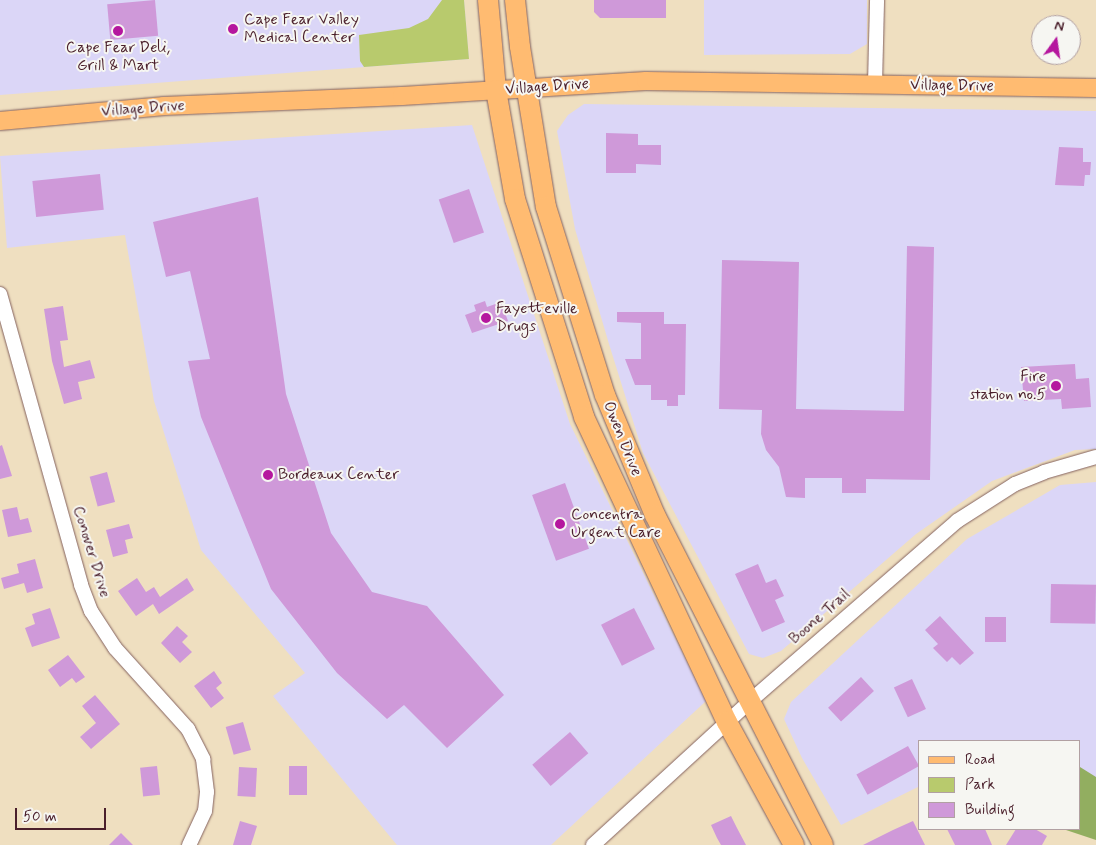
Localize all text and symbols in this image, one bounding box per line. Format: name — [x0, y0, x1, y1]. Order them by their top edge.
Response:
place label: Cape Fear Valley Medical Center — [244, 10, 357, 48]
north arrow — [1031, 15, 1081, 65]
text: N — [1053, 17, 1066, 36]
marker: Cape Fear Valley Medical Center — [226, 22, 240, 36]
marker: Cape Fear Deli, Grill & Mart — [112, 25, 124, 37]
place label: Cape Fear Deli, Grill & Mart — [66, 38, 170, 76]
street label: Village Drive — [505, 75, 589, 99]
street label: Village Drive — [910, 76, 994, 96]
street label: Village Drive — [101, 97, 185, 121]
place label: Fayetteville Drugs — [496, 299, 578, 337]
marker: Fayetteville Drugs — [480, 312, 492, 324]
place label: Fire station no.5 — [970, 367, 1046, 405]
marker: Fire station no.5 — [1050, 380, 1062, 392]
street label: Owen Drive — [599, 399, 645, 479]
place label: Bordeaux Center — [278, 465, 397, 485]
marker: Bordeaux Center — [262, 469, 274, 481]
street label: Conover Drive — [68, 504, 114, 600]
place label: Concentra Urgent Care — [571, 505, 662, 543]
marker: Concentra Urgent Care — [553, 517, 567, 531]
street label: Boone Trail — [786, 586, 854, 648]
legend — [918, 740, 1081, 830]
text: Road — [965, 750, 995, 770]
text: Park — [965, 775, 995, 795]
scale bar — [18, 798, 109, 830]
text: Building — [965, 800, 1015, 820]
text: 50 m — [23, 807, 57, 827]

